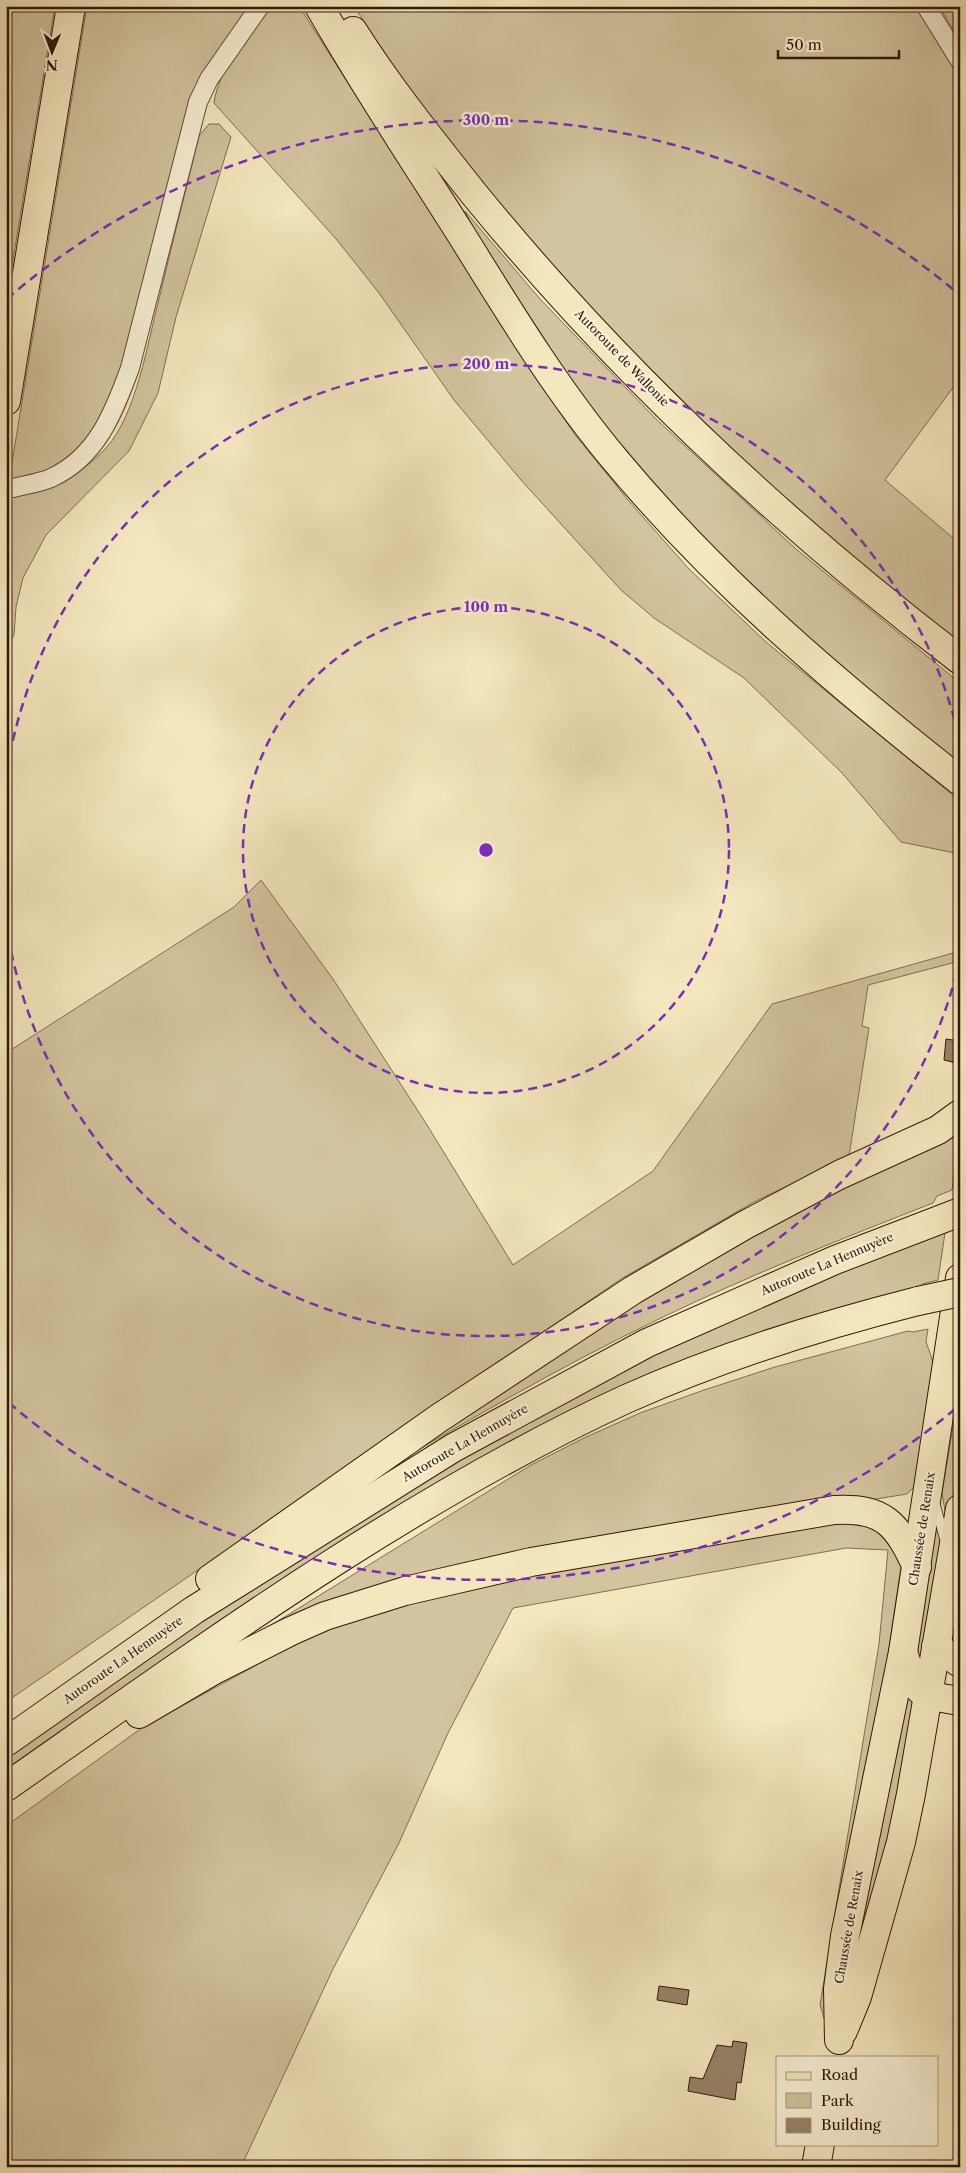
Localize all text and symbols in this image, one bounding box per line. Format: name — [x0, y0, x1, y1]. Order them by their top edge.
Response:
north arrow — [28, 28, 78, 78]
scale bar — [778, 28, 900, 60]
text: 50 m — [786, 35, 822, 54]
text: N — [46, 56, 58, 74]
text: 300 m — [463, 110, 509, 129]
street label: Autoroute de Wallonie — [571, 305, 673, 409]
text: 200 m — [463, 354, 509, 373]
text: 100 m — [464, 597, 508, 616]
centre of rings — [477, 841, 495, 859]
street label: Autoroute La Hennuyère — [757, 1229, 896, 1299]
street label: Autoroute La Hennuyère — [398, 1400, 530, 1485]
street label: Chaussée de Renaix — [905, 1471, 938, 1587]
street label: Autoroute La Hennuyère — [59, 1612, 186, 1707]
street label: Chaussée de Renaix — [831, 1869, 866, 1985]
legend — [776, 2056, 938, 2146]
text: Road — [821, 2065, 858, 2084]
text: Park — [821, 2091, 855, 2110]
text: Building — [821, 2115, 881, 2134]

